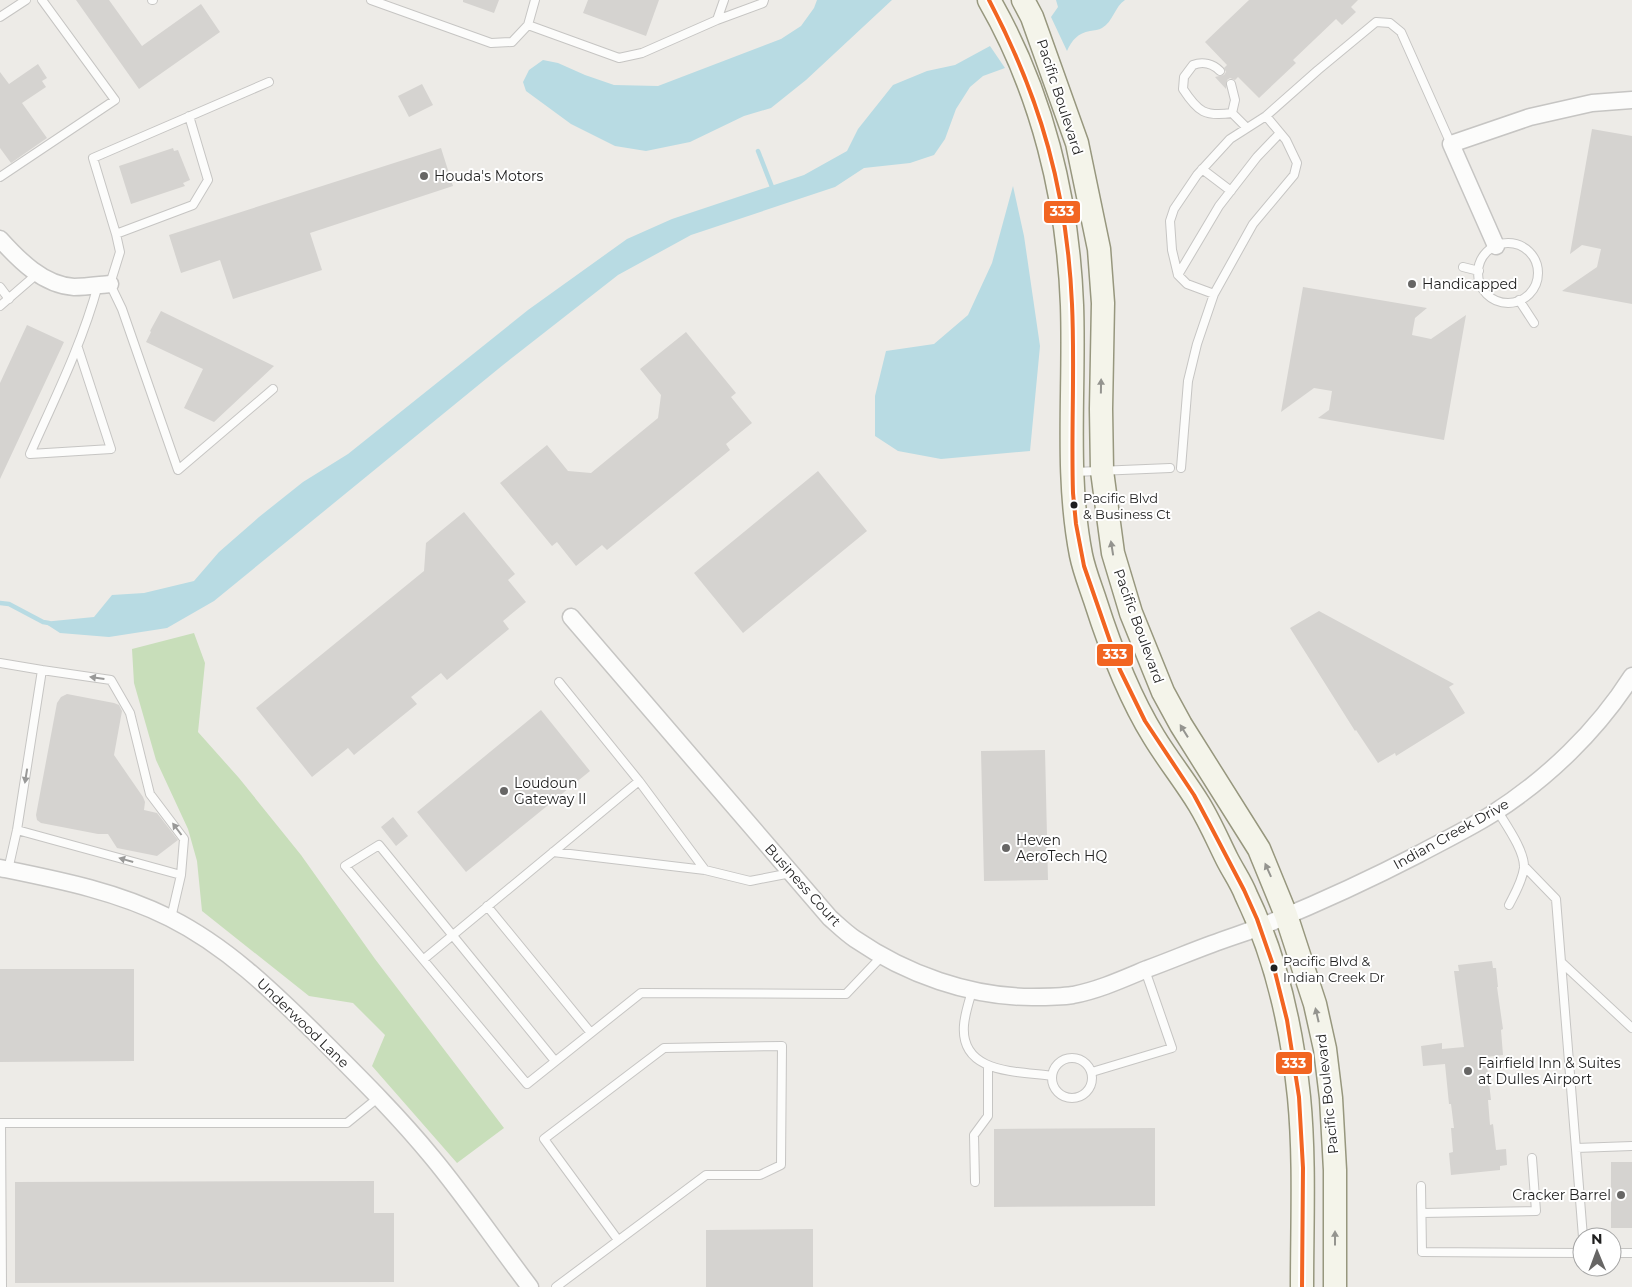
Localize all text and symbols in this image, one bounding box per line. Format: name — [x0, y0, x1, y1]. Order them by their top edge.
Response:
street label: Pacific Boulevard — [1033, 37, 1087, 157]
place label: Houda's Motors — [434, 167, 544, 185]
marker: Houda's Motors — [418, 170, 430, 182]
line badge: 333 — [1043, 200, 1081, 224]
text: 333 — [1049, 202, 1074, 220]
place label: Handicapped — [1422, 275, 1517, 293]
marker: Handicapped — [1406, 278, 1418, 290]
one-way arrow — [1098, 378, 1106, 394]
place label: Pacific Blvd & Business Ct — [1083, 490, 1171, 522]
marker: Pacific Blvd & Business Ct — [1069, 500, 1079, 510]
one-way arrow — [1108, 540, 1116, 556]
street label: Pacific Boulevard — [1110, 566, 1168, 686]
line badge: 333 — [1096, 643, 1134, 667]
text: 333 — [1102, 645, 1127, 663]
one-way arrow — [88, 674, 104, 682]
one-way arrow — [1180, 725, 1189, 738]
one-way arrow — [21, 768, 29, 784]
place label: Loudoun Gateway II — [514, 774, 587, 808]
marker: Loudoun Gateway II — [498, 785, 510, 797]
street label: Indian Creek Drive — [1390, 795, 1512, 873]
one-way arrow — [171, 823, 182, 836]
place label: Heven AeroTech HQ — [1016, 831, 1107, 865]
street label: Business Court — [761, 840, 845, 930]
marker: Heven AeroTech HQ — [1000, 842, 1012, 854]
one-way arrow — [118, 856, 133, 864]
one-way arrow — [1264, 863, 1272, 877]
place label: Pacific Blvd & Indian Creek Dr — [1283, 953, 1385, 985]
marker: Pacific Blvd & Indian Creek Dr — [1269, 963, 1279, 973]
street label: Underwood Lane — [253, 974, 353, 1072]
one-way arrow — [1313, 1007, 1321, 1023]
street label: Pacific Boulevard — [1312, 1033, 1342, 1155]
line badge: 333 — [1275, 1051, 1313, 1075]
text: 333 — [1281, 1054, 1306, 1072]
place label: Fairfield Inn & Suites at Dulles Airport — [1478, 1054, 1621, 1088]
marker: Fairfield Inn & Suites at Dulles Airport — [1462, 1065, 1474, 1077]
place label: Cracker Barrel — [1512, 1186, 1611, 1204]
marker: Cracker Barrel — [1615, 1189, 1627, 1201]
north arrow — [1572, 1227, 1622, 1277]
one-way arrow — [1331, 1230, 1339, 1246]
text: N — [1591, 1230, 1603, 1248]

